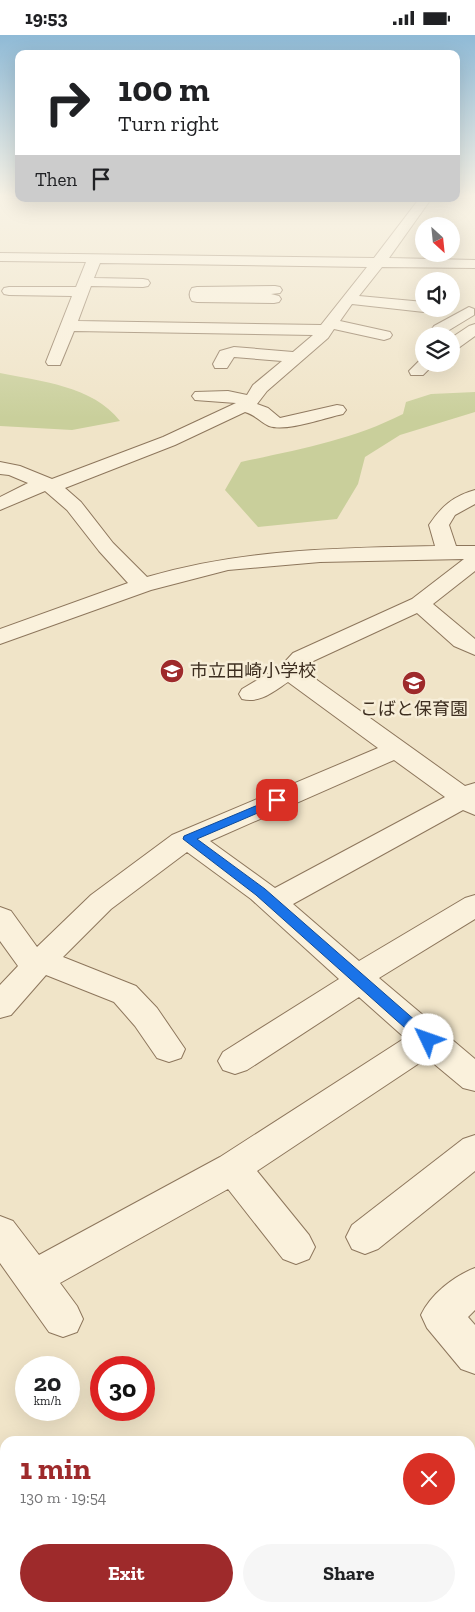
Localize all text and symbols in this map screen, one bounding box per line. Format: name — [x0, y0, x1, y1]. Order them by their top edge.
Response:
text: 19:53 — [25, 6, 68, 29]
text: 100 m — [118, 68, 210, 110]
icon: right — [35, 70, 100, 135]
text: Turn right — [118, 110, 219, 137]
icon: arrive — [87, 165, 115, 193]
text: Then — [35, 168, 77, 191]
north arrow — [415, 217, 460, 263]
map controls — [415, 217, 460, 372]
button: sound — [415, 272, 460, 317]
button: layers — [415, 327, 460, 372]
school or university icon: 市立田崎小学校 — [159, 658, 185, 684]
place label: 市立田崎小学校 — [190, 660, 316, 682]
school or university icon: こばと保育園 — [401, 670, 427, 696]
place label: こばと保育園 — [360, 698, 468, 720]
pin — [256, 779, 298, 821]
icon: arrive — [263, 786, 291, 814]
position arrow — [401, 1013, 453, 1065]
speed limit sign: 30 — [90, 1356, 155, 1421]
text: 20 — [34, 1367, 61, 1397]
text: km/h — [34, 1394, 61, 1408]
text: 1 min — [20, 1451, 91, 1487]
button: close — [403, 1453, 455, 1505]
text: 130 m · 19:54 — [20, 1488, 106, 1507]
button: Exit — [20, 1544, 233, 1602]
button: Share — [243, 1544, 455, 1602]

